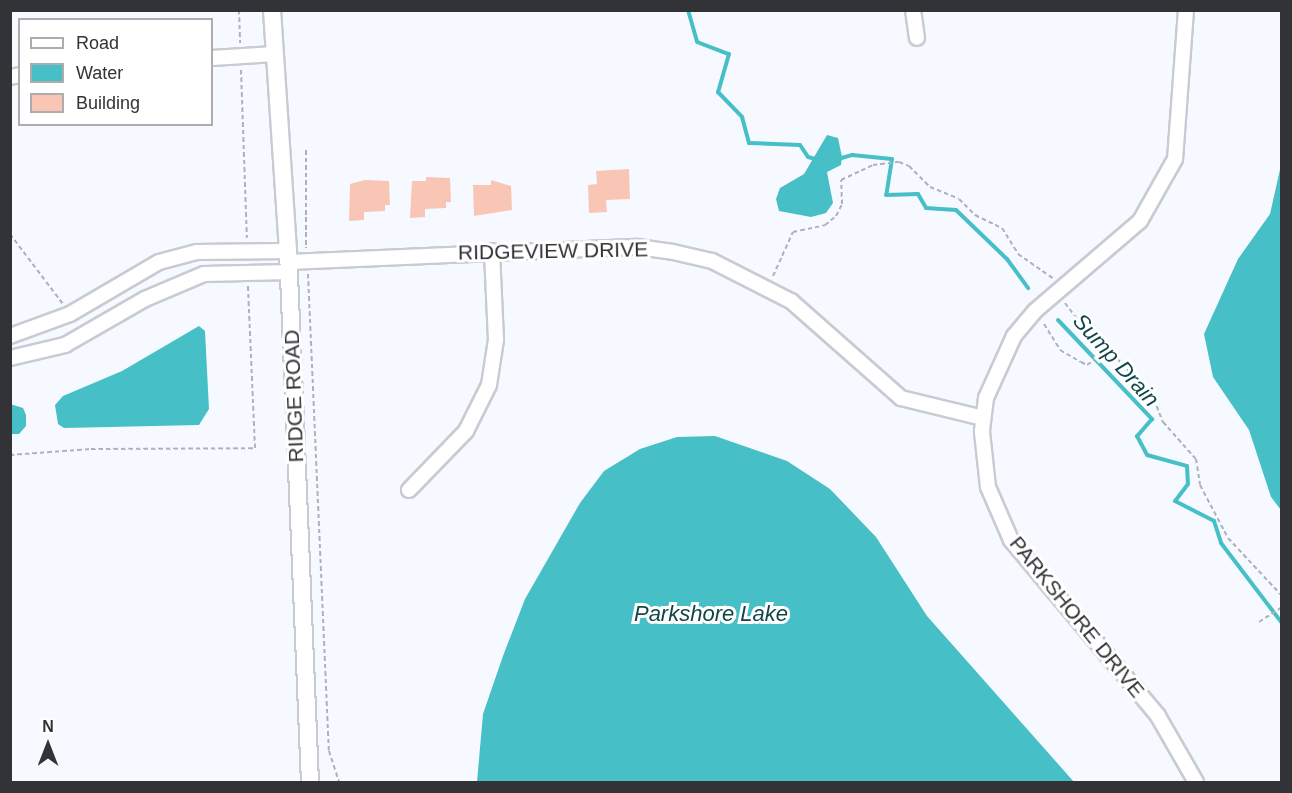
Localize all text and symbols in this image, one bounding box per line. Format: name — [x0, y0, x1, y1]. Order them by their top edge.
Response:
legend — [18, 18, 213, 126]
text: Road — [76, 33, 119, 53]
text: Water — [76, 63, 123, 83]
text: Building — [76, 93, 140, 113]
street label: RIDGEVIEW DRIVE — [458, 237, 648, 265]
water label: Sump Drain — [1067, 308, 1165, 412]
street label: RIDGE ROAD — [279, 329, 309, 463]
street label: PARKSHORE DRIVE — [1004, 531, 1150, 703]
water label: Parkshore Lake — [634, 601, 788, 627]
north arrow — [18, 715, 78, 775]
text: N — [42, 718, 54, 735]

